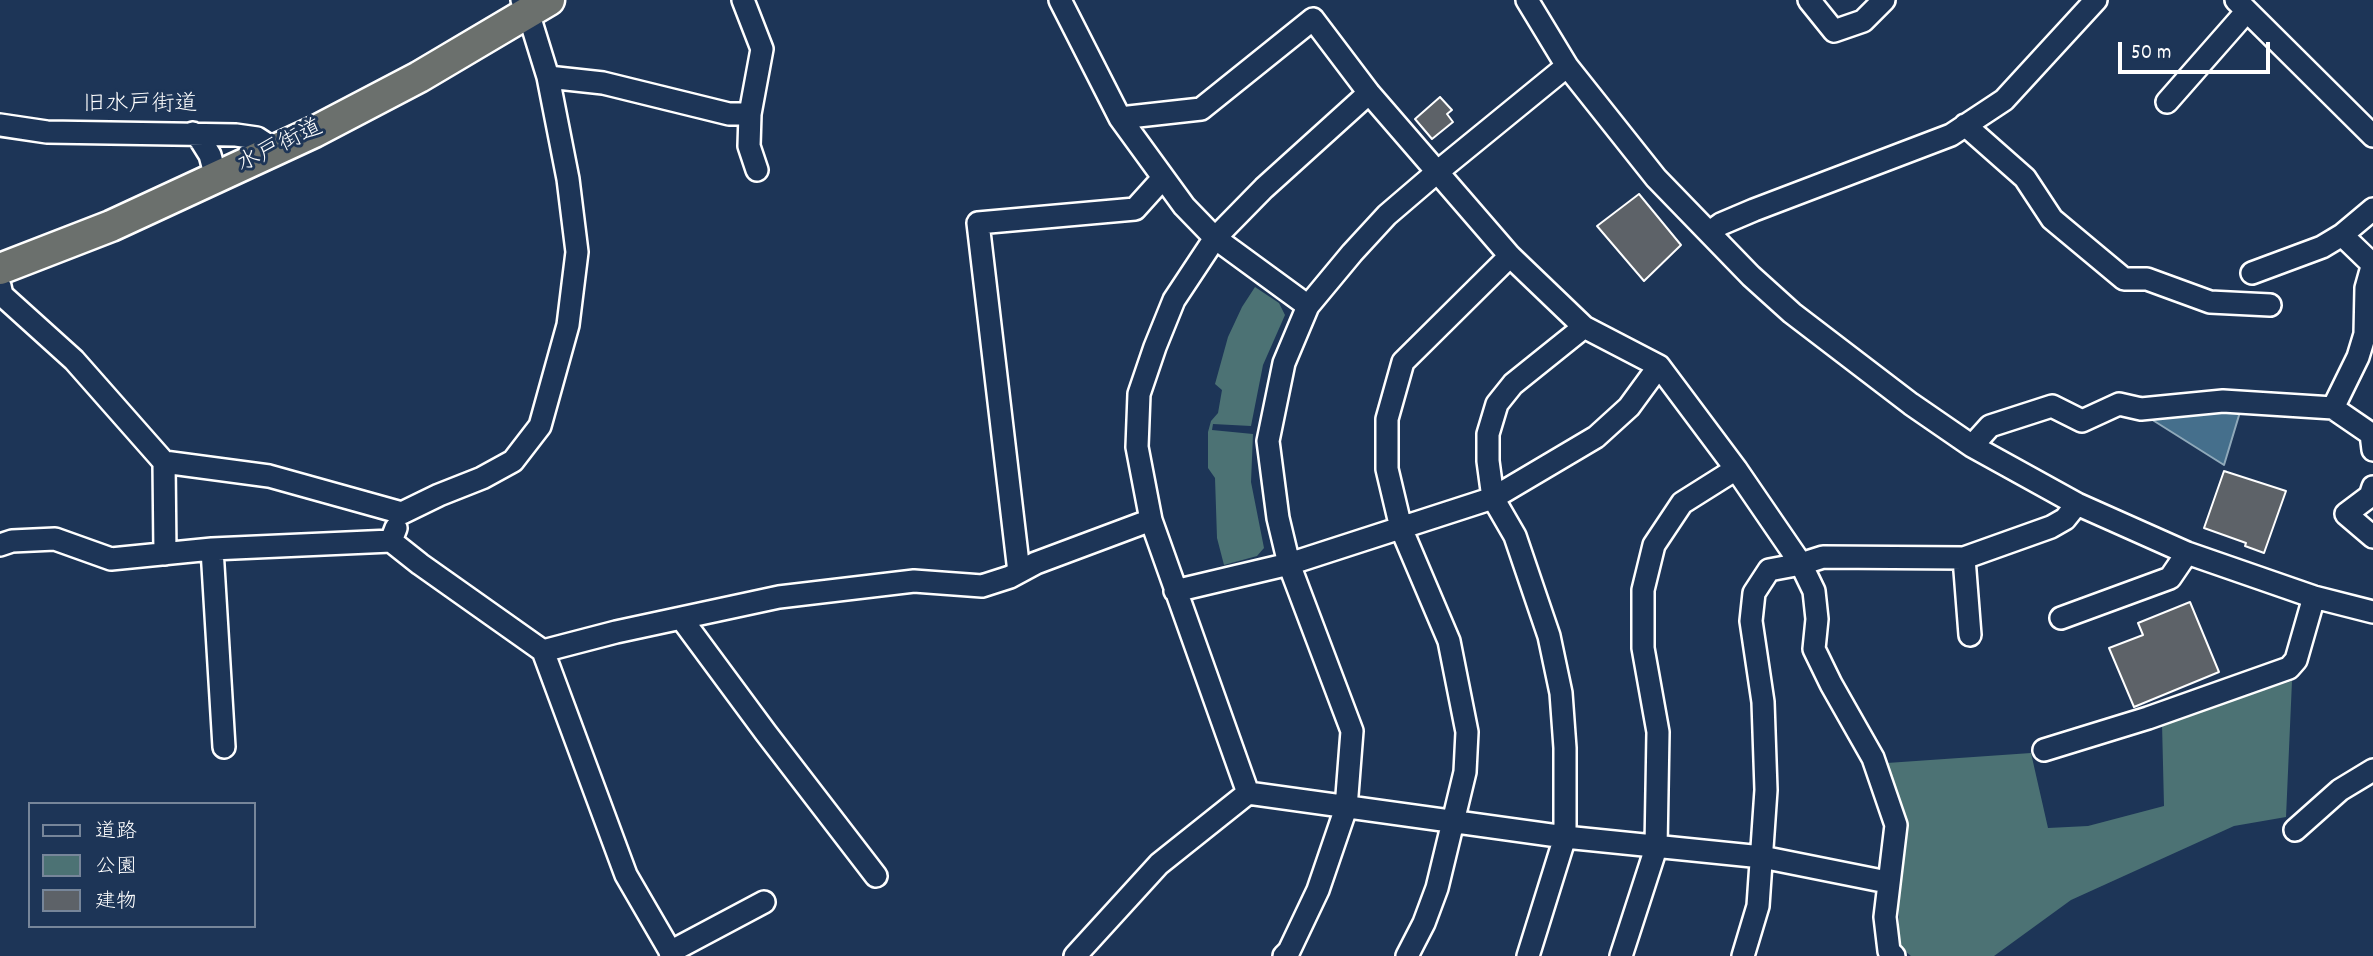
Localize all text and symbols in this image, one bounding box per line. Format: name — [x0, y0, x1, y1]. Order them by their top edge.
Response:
scale bar — [2121, 28, 2273, 72]
text: 50 m — [2131, 39, 2171, 69]
street label: 旧水戸街道 — [83, 93, 197, 121]
street label: 水戸街道 — [234, 115, 328, 181]
legend — [28, 802, 256, 928]
text: 道路 — [95, 818, 137, 848]
text: 公園 — [95, 853, 137, 883]
text: 建物 — [95, 888, 137, 918]

